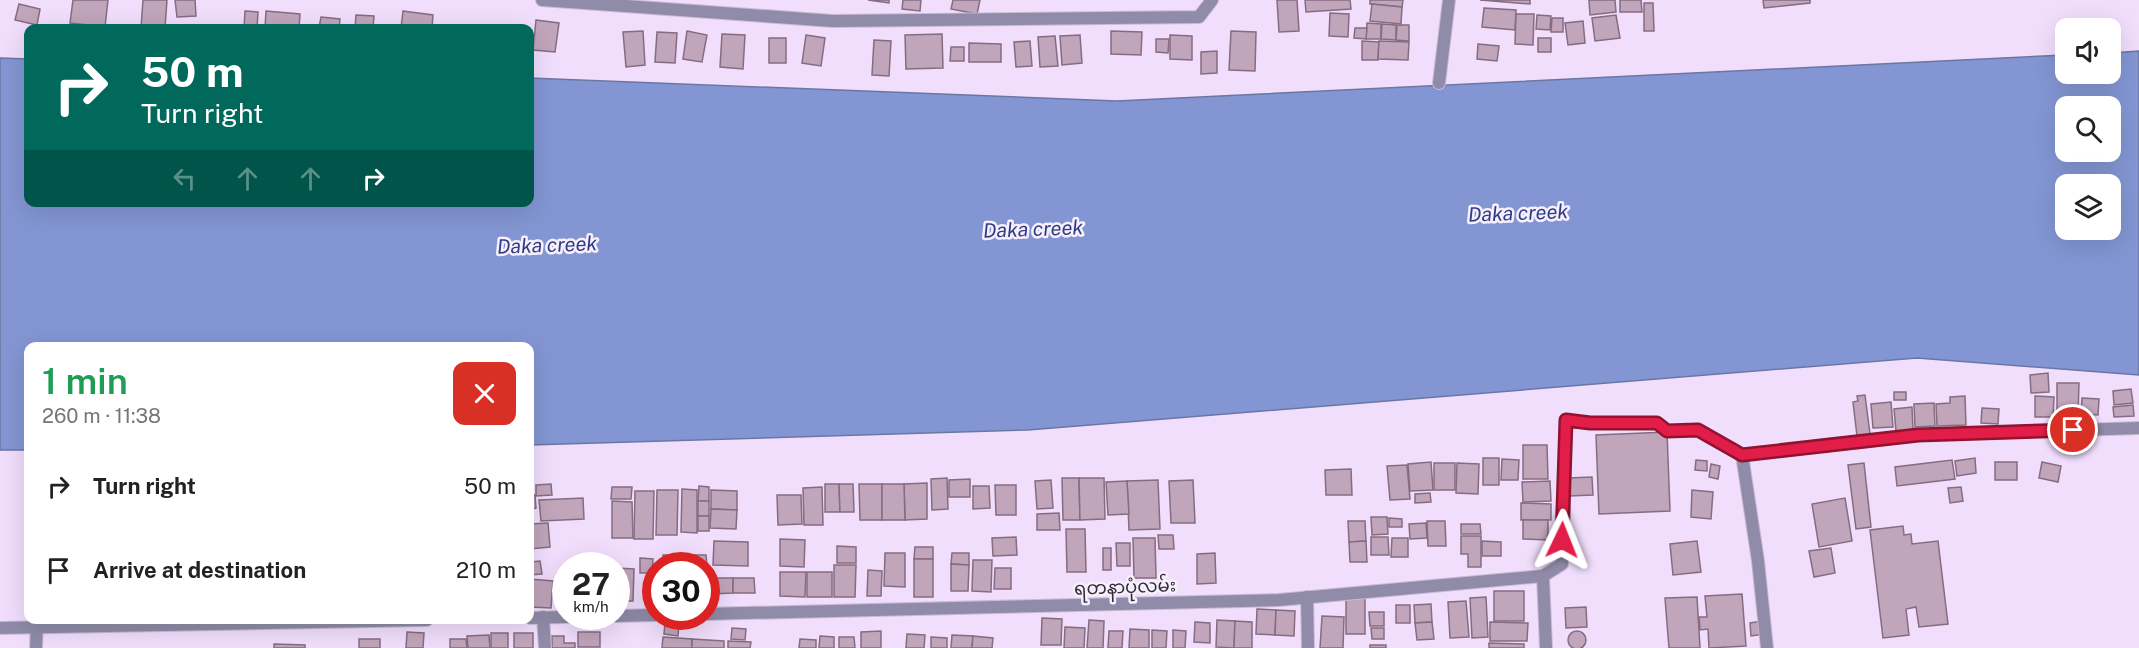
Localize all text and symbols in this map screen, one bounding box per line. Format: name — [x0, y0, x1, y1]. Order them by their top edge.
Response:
map controls — [2055, 18, 2121, 240]
button: sound — [2055, 18, 2121, 84]
text: 50 m — [141, 47, 244, 96]
icon: right — [42, 48, 120, 126]
button: search — [2055, 96, 2121, 162]
text: Turn right — [141, 97, 264, 129]
icon: left — [168, 162, 201, 195]
icon: ahead — [231, 162, 264, 195]
icon: ahead — [294, 162, 327, 195]
icon: right — [357, 162, 390, 195]
button: layers — [2055, 174, 2121, 240]
water label: Daka creek — [1468, 199, 1569, 227]
water label: Daka creek — [983, 215, 1084, 243]
water label: Daka creek — [497, 231, 598, 259]
text: 1 min — [42, 360, 128, 402]
button: close — [453, 362, 516, 425]
text: 260 m · 11:38 — [42, 404, 161, 428]
pin — [2047, 404, 2098, 455]
icon: arrive — [2056, 413, 2089, 446]
icon: right — [42, 470, 75, 503]
text: Turn right — [93, 473, 196, 499]
text: 50 m — [464, 473, 516, 499]
position arrow — [1530, 508, 1594, 572]
speed limit sign: 30 — [642, 552, 720, 630]
icon: arrive — [42, 554, 75, 587]
text: Arrive at destination — [93, 557, 306, 583]
text: 210 m — [456, 557, 516, 583]
text: 27 — [572, 566, 610, 602]
street label: ရတနာပုံလမ်း — [1074, 572, 1176, 604]
text: km/h — [573, 598, 609, 615]

